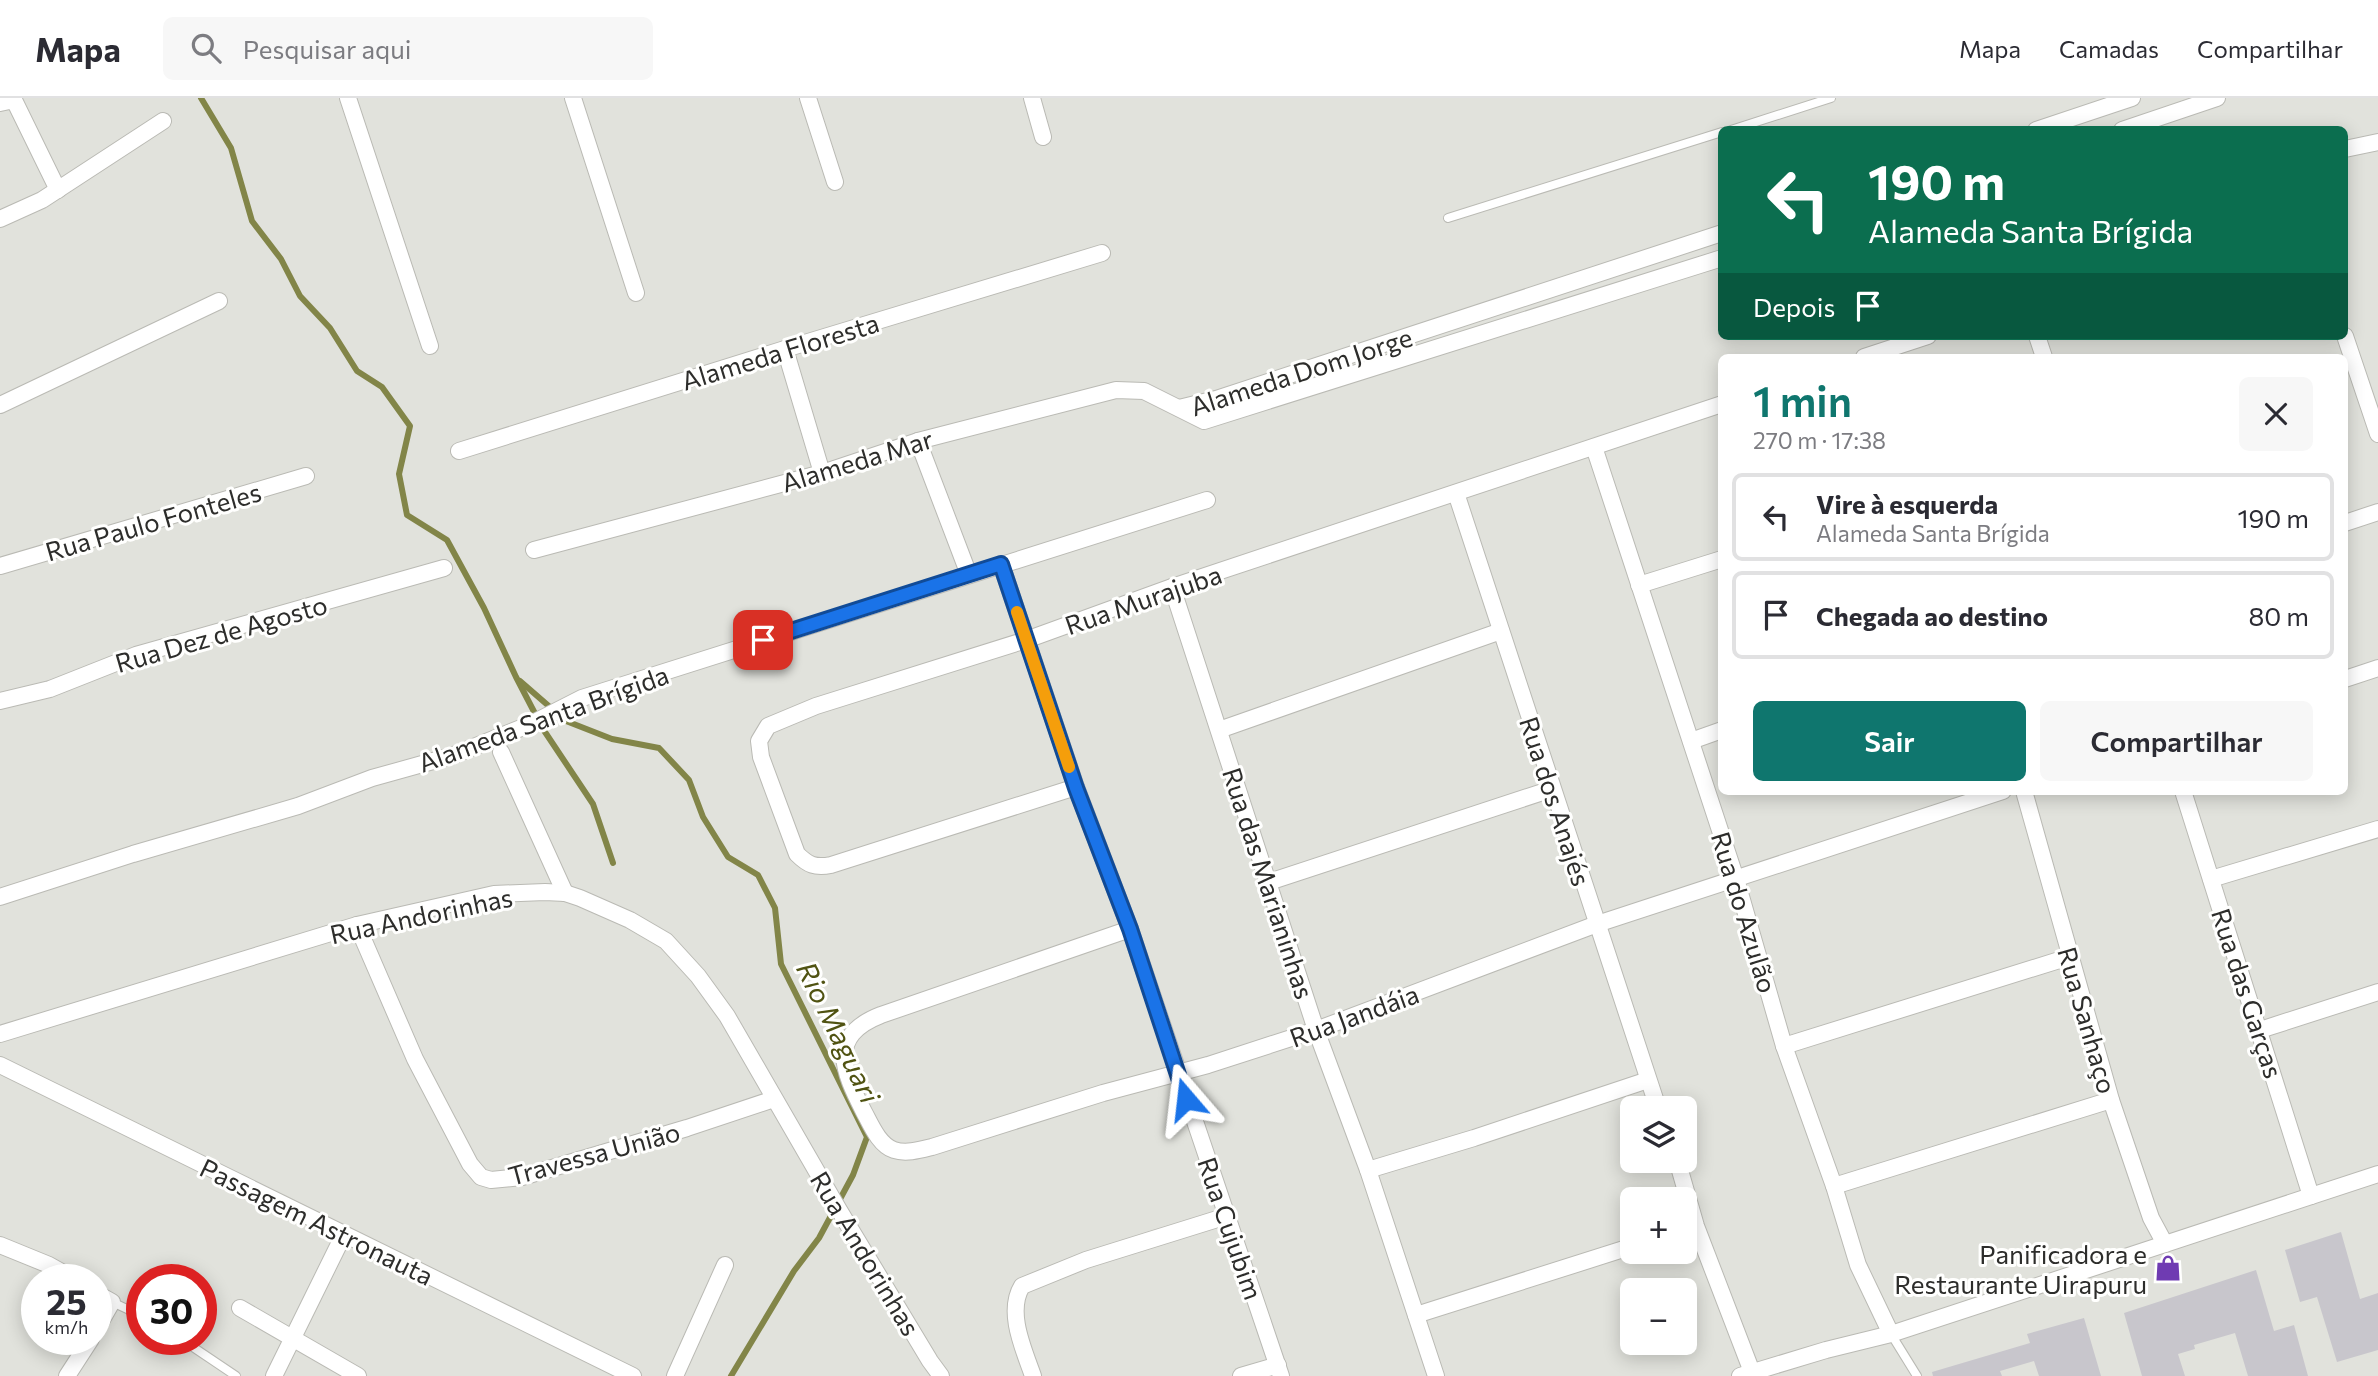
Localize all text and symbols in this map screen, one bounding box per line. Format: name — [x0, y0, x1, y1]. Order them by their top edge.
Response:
search box — [163, 17, 653, 80]
text: Mapa — [35, 28, 121, 69]
icon: search — [187, 29, 225, 67]
text: Pesquisar aqui — [243, 33, 411, 64]
text: Mapa — [1959, 34, 2021, 63]
text: Camadas — [2059, 34, 2159, 63]
text: Compartilhar — [2197, 34, 2343, 63]
text: 190 m — [1868, 150, 2005, 210]
icon: left — [1753, 154, 1844, 245]
text: Alameda Santa Brígida — [1868, 210, 2193, 250]
icon: arrive — [1849, 287, 1887, 325]
text: Depois — [1753, 291, 1835, 322]
street label: Alameda Floresta — [678, 306, 882, 396]
street label: Alameda Dom Jorge — [1186, 320, 1416, 422]
text: 1 min — [1753, 374, 1852, 426]
button: close — [2239, 377, 2313, 451]
street label: Alameda Mar — [778, 422, 936, 498]
text: 270 m · 17:38 — [1753, 426, 1886, 454]
street label: Rua Paulo Fonteles — [42, 475, 264, 567]
text: Vire à esquerda — [1816, 488, 1998, 519]
icon: left — [1757, 498, 1795, 536]
text: 190 m — [2237, 502, 2309, 533]
text: Alameda Santa Brígida — [1816, 519, 2050, 547]
street label: Rua Murajuba — [1061, 558, 1225, 640]
street label: Rua Dez de Agosto — [111, 588, 331, 678]
icon: arrive — [1757, 596, 1795, 634]
text: Chegada ao destino — [1816, 600, 2048, 631]
text: 80 m — [2249, 600, 2309, 631]
pin — [733, 610, 793, 670]
icon: arrive — [744, 621, 782, 659]
street label: Alameda Santa Brígida — [413, 658, 673, 778]
button: Sair — [1753, 701, 2026, 781]
button: Compartilhar — [2040, 701, 2313, 781]
street label: Rua dos Anajés — [1514, 712, 1598, 890]
street label: Rua das Marianinhas — [1217, 763, 1321, 1003]
street label: Rua do Azulão — [1706, 828, 1784, 996]
street label: Rua Andorinhas — [327, 880, 515, 950]
street label: Rua das Garças — [2206, 904, 2290, 1082]
street label: Rua Sanhaço — [2052, 943, 2124, 1097]
water label: Rio Maguari — [790, 956, 888, 1109]
street label: Rua Jandáia — [1285, 977, 1423, 1053]
position arrow — [1149, 1062, 1223, 1136]
map controls — [1620, 1096, 1697, 1355]
button: layers — [1620, 1096, 1697, 1173]
street label: Travessa União — [505, 1115, 683, 1191]
street label: Passagem Astronauta — [195, 1151, 439, 1291]
street label: Rua Cujubim — [1192, 1153, 1270, 1303]
street label: Rua Andorinhas — [805, 1165, 927, 1341]
button: + — [1620, 1187, 1697, 1264]
place label: Panificadora e Restaurante Uirapuru — [1894, 1238, 2147, 1299]
shop icon: Panificadora e Restaurante Uirapuru — [2153, 1253, 2183, 1283]
speed limit sign: 30 — [126, 1264, 217, 1355]
button: − — [1620, 1278, 1697, 1355]
text: 25 — [46, 1279, 87, 1322]
text: km/h — [45, 1316, 88, 1338]

